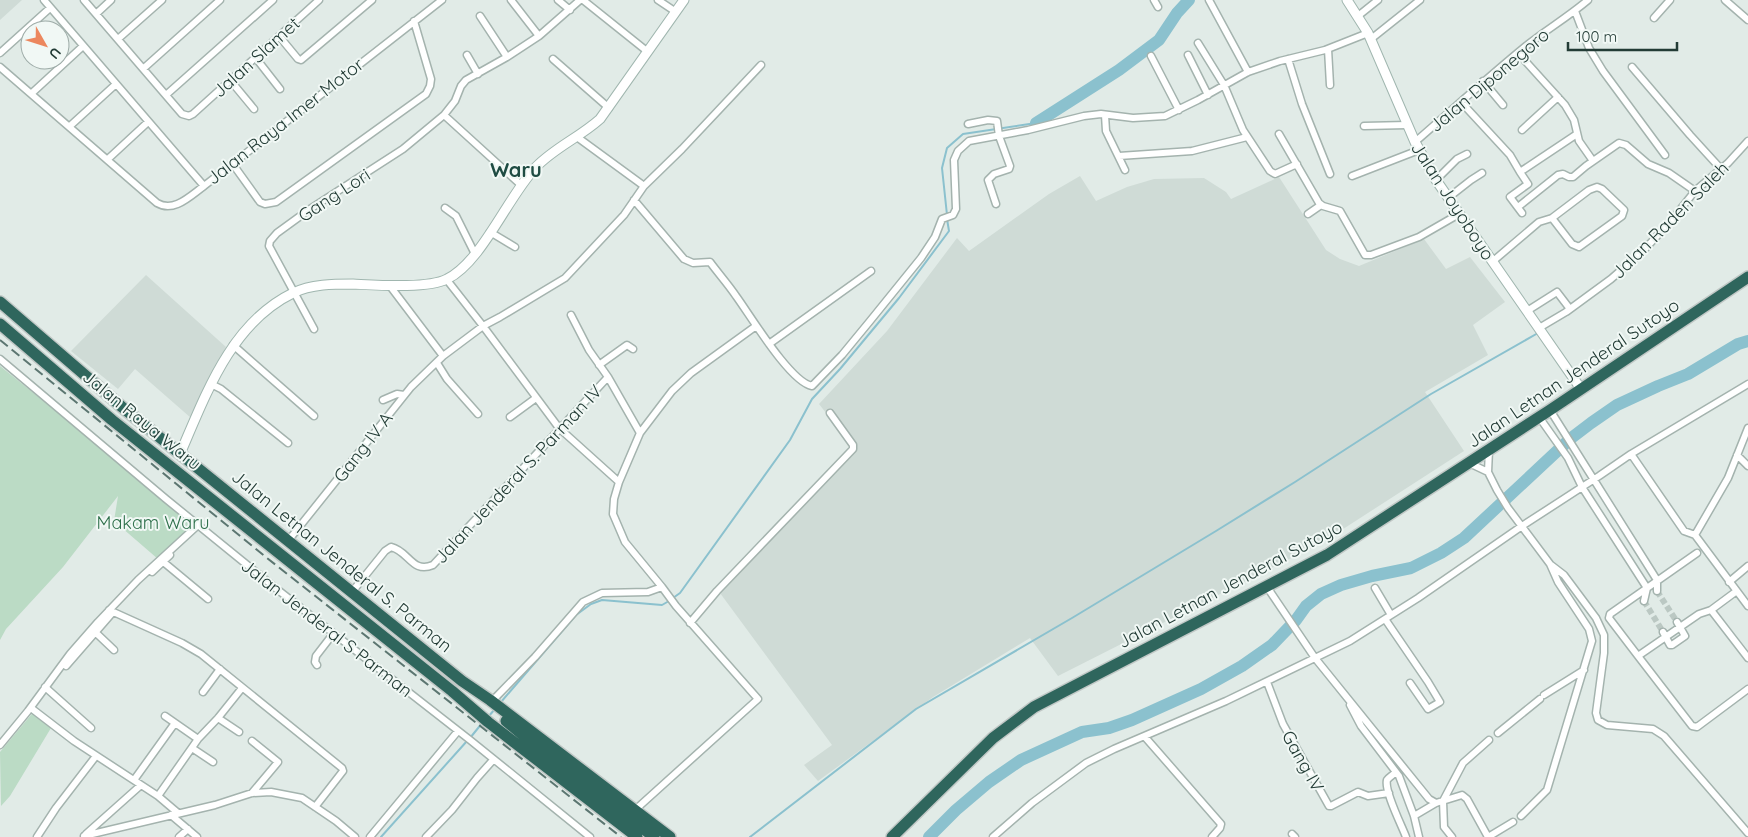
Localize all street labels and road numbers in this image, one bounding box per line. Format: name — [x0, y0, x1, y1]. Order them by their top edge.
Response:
street label: Jalan Slamet — [208, 12, 304, 102]
street label: Jalan Diponegoro — [1424, 23, 1554, 137]
street label: Jalan Raya Imer Motor — [202, 52, 368, 190]
street label: Jalan Joyoboyo — [1406, 137, 1500, 265]
street label: Jalan Raden Saleh — [1607, 157, 1733, 283]
street label: Gang Lori — [294, 163, 374, 227]
street label: Jalan Letnan Jenderal Sutoyo — [1463, 293, 1683, 453]
street label: Jalan Raya Waru — [78, 365, 206, 475]
street label: Jalan Jenderal S. Parman IV — [429, 380, 607, 568]
street label: Gang IV A — [328, 407, 398, 487]
street label: Jalan Letnan Jenderal S. Parman — [227, 465, 457, 657]
street label: Jalan Letnan Jenderal Sutoyo — [1114, 515, 1346, 653]
street label: Jalan Jenderal S Parman — [237, 554, 417, 702]
street label: Gang IV — [1277, 726, 1329, 796]

